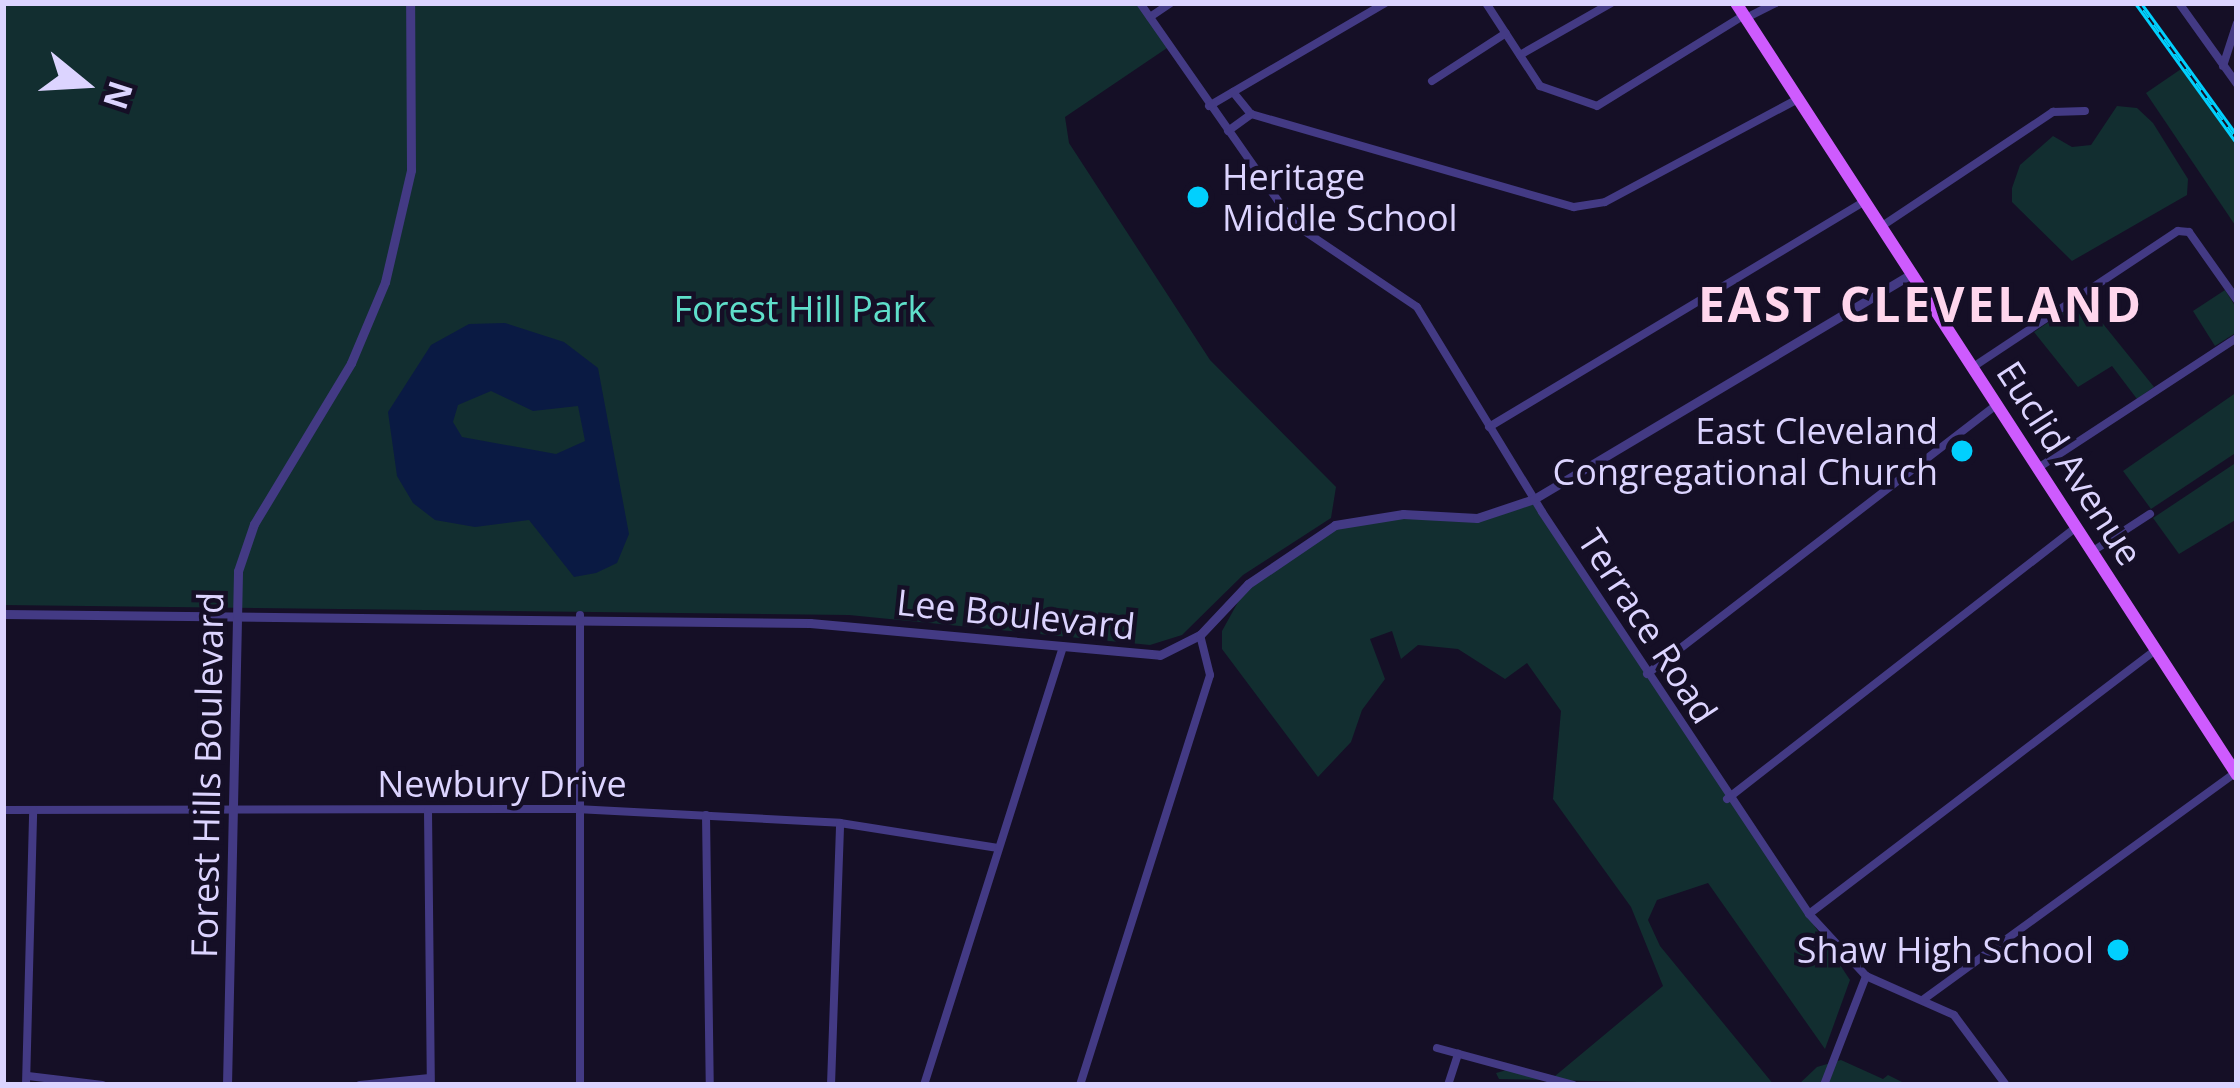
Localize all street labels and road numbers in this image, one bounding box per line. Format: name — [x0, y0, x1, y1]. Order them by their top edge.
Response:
street label: Euclid Avenue — [1988, 353, 2152, 573]
street label: Terrace Road — [1569, 521, 1727, 731]
street label: Lee Boulevard — [895, 580, 1137, 648]
street label: Forest Hills Boulevard — [182, 592, 232, 958]
street label: Newbury Drive — [377, 762, 627, 806]

